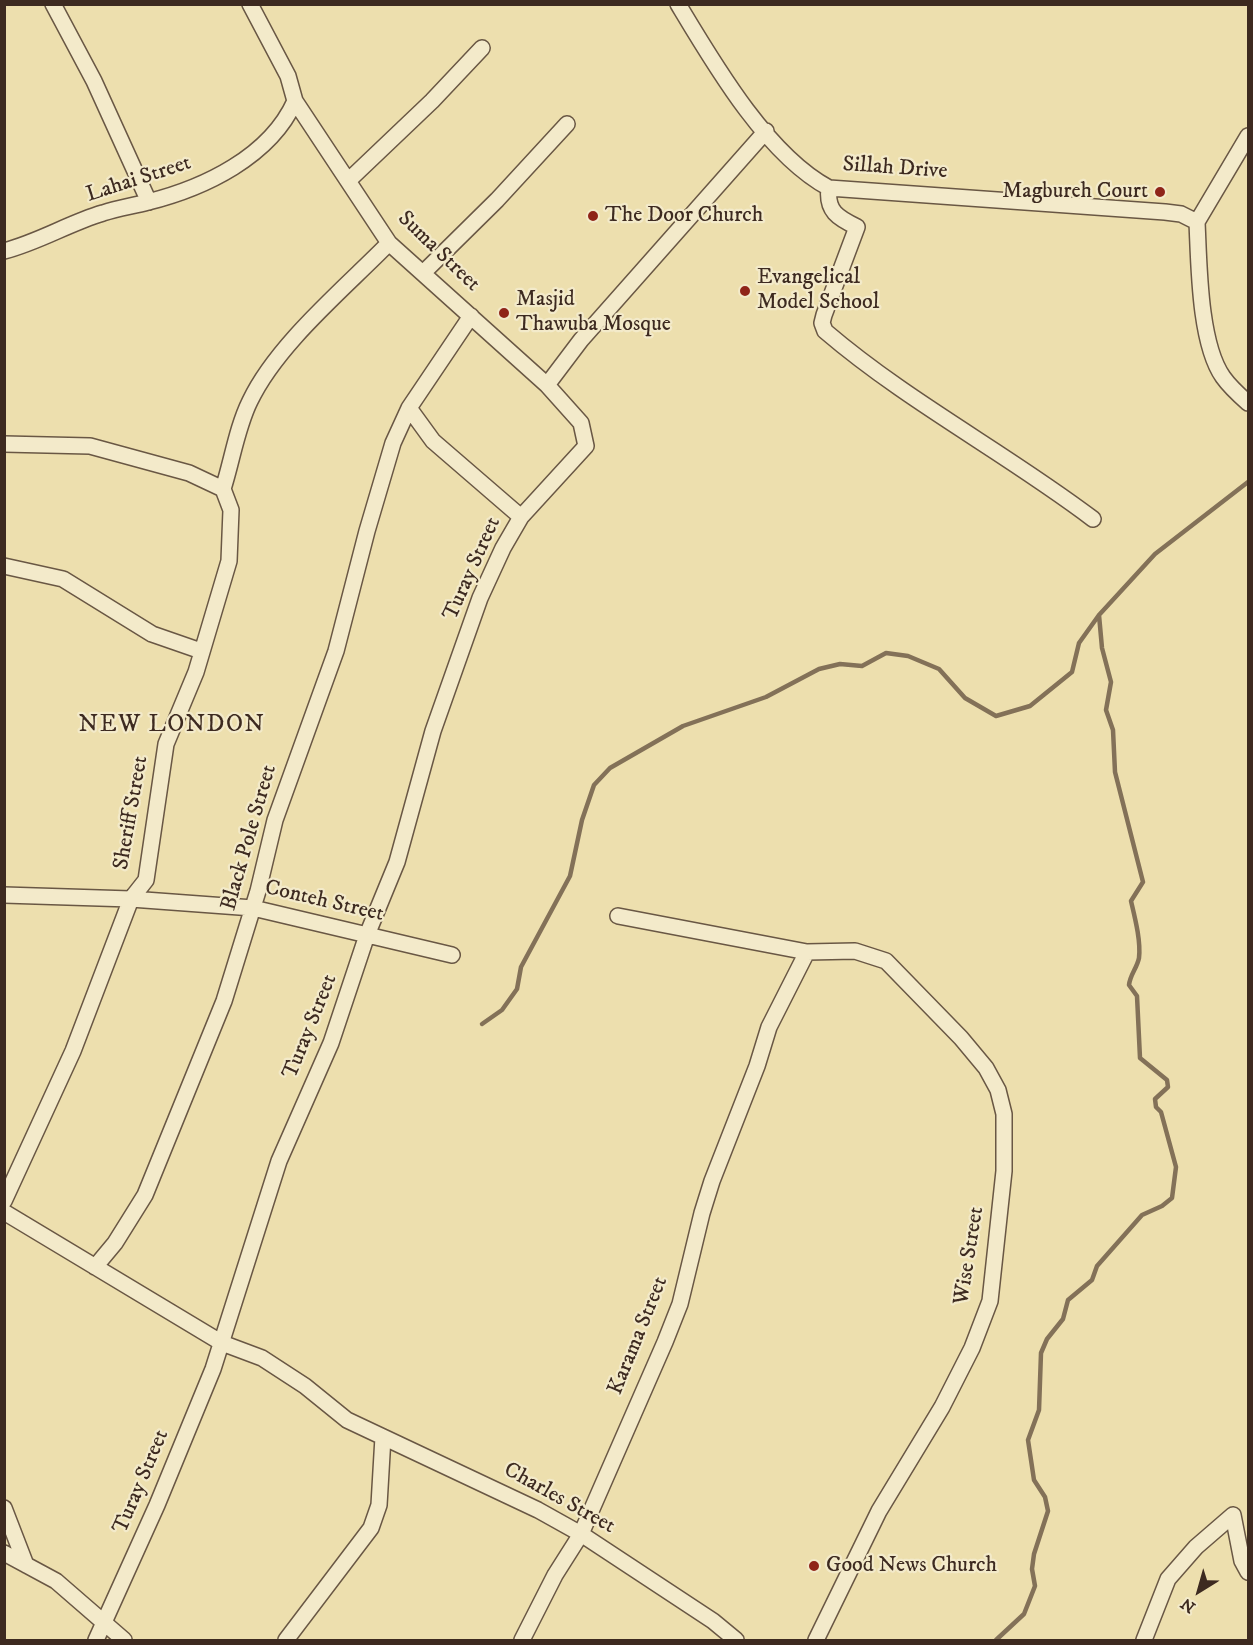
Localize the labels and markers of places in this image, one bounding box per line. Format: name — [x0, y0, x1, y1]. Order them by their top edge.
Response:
place label: Magbureh Court — [1002, 179, 1148, 205]
marker: Magbureh Court — [1153, 185, 1167, 199]
place label: The Door Church — [605, 203, 763, 229]
marker: The Door Church — [586, 209, 600, 223]
place label: Evangelical Model School — [757, 265, 879, 316]
marker: Evangelical Model School — [738, 284, 752, 298]
place label: Masjid Thawuba Mosque — [516, 287, 671, 338]
marker: Masjid Thawuba Mosque — [497, 306, 511, 320]
place label: Good News Church — [826, 1553, 997, 1579]
marker: Good News Church — [807, 1559, 821, 1573]

